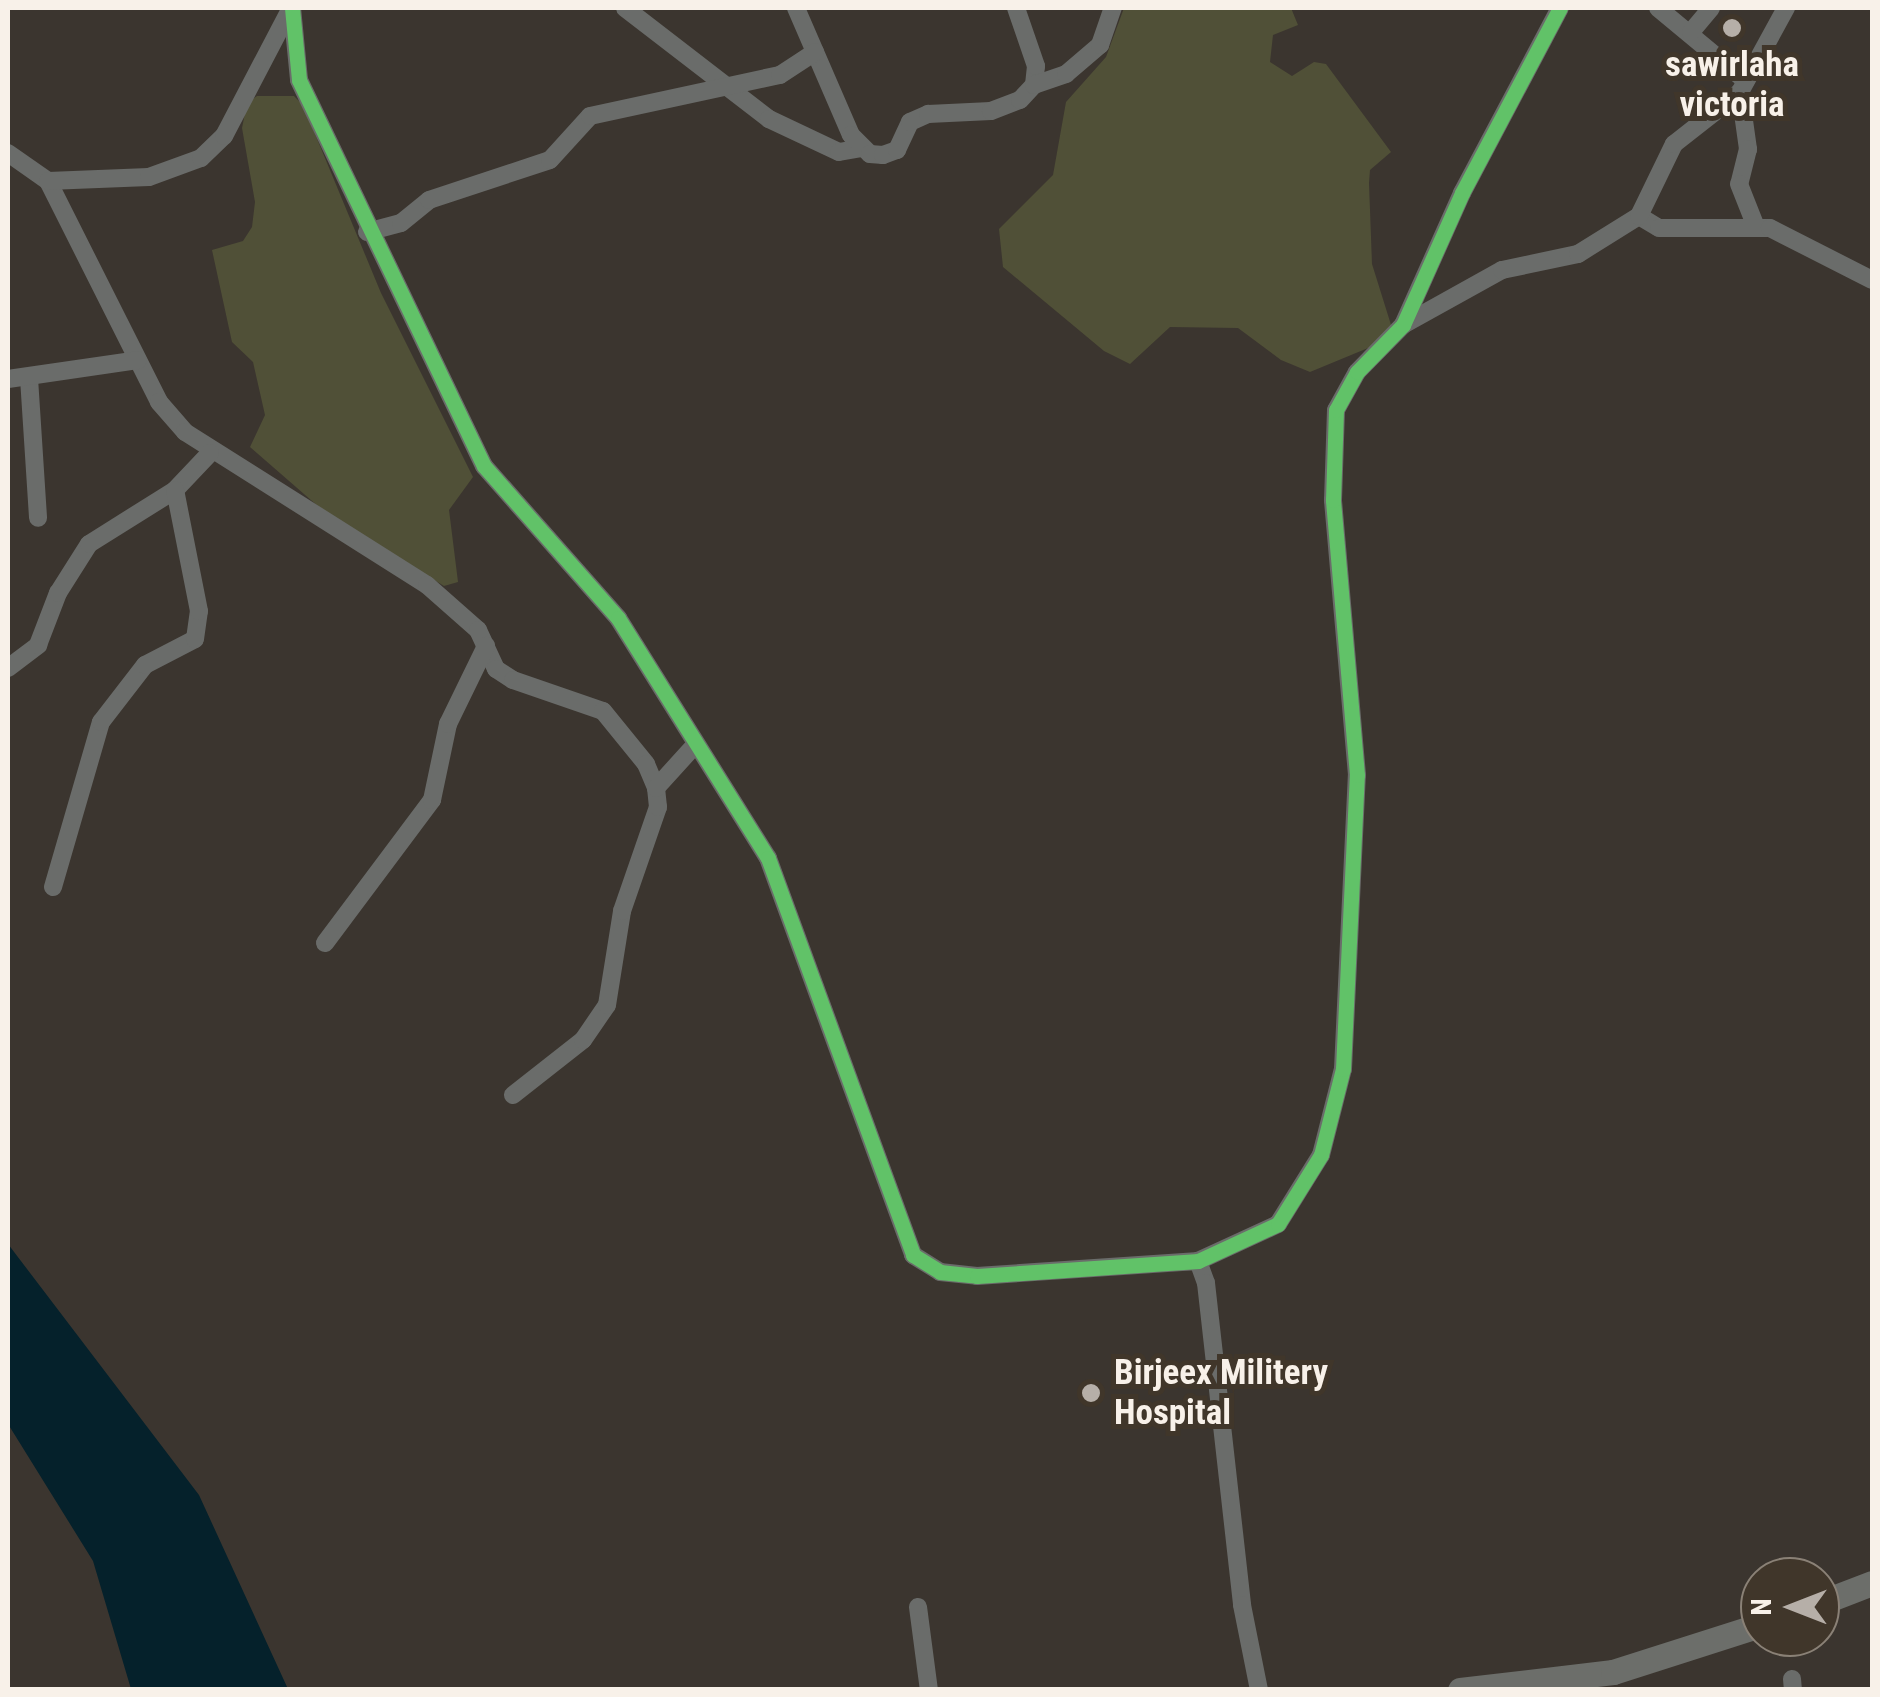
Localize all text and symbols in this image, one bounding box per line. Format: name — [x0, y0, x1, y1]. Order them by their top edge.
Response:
marker: sawirlaha victoria — [1721, 17, 1743, 39]
place label: sawirlaha victoria — [1665, 44, 1799, 126]
place label: Birjeex Militery Hospital — [1114, 1352, 1328, 1434]
marker: Birjeex Militery Hospital — [1078, 1380, 1104, 1406]
north arrow — [1740, 1557, 1840, 1657]
text: N — [1745, 1598, 1778, 1616]

